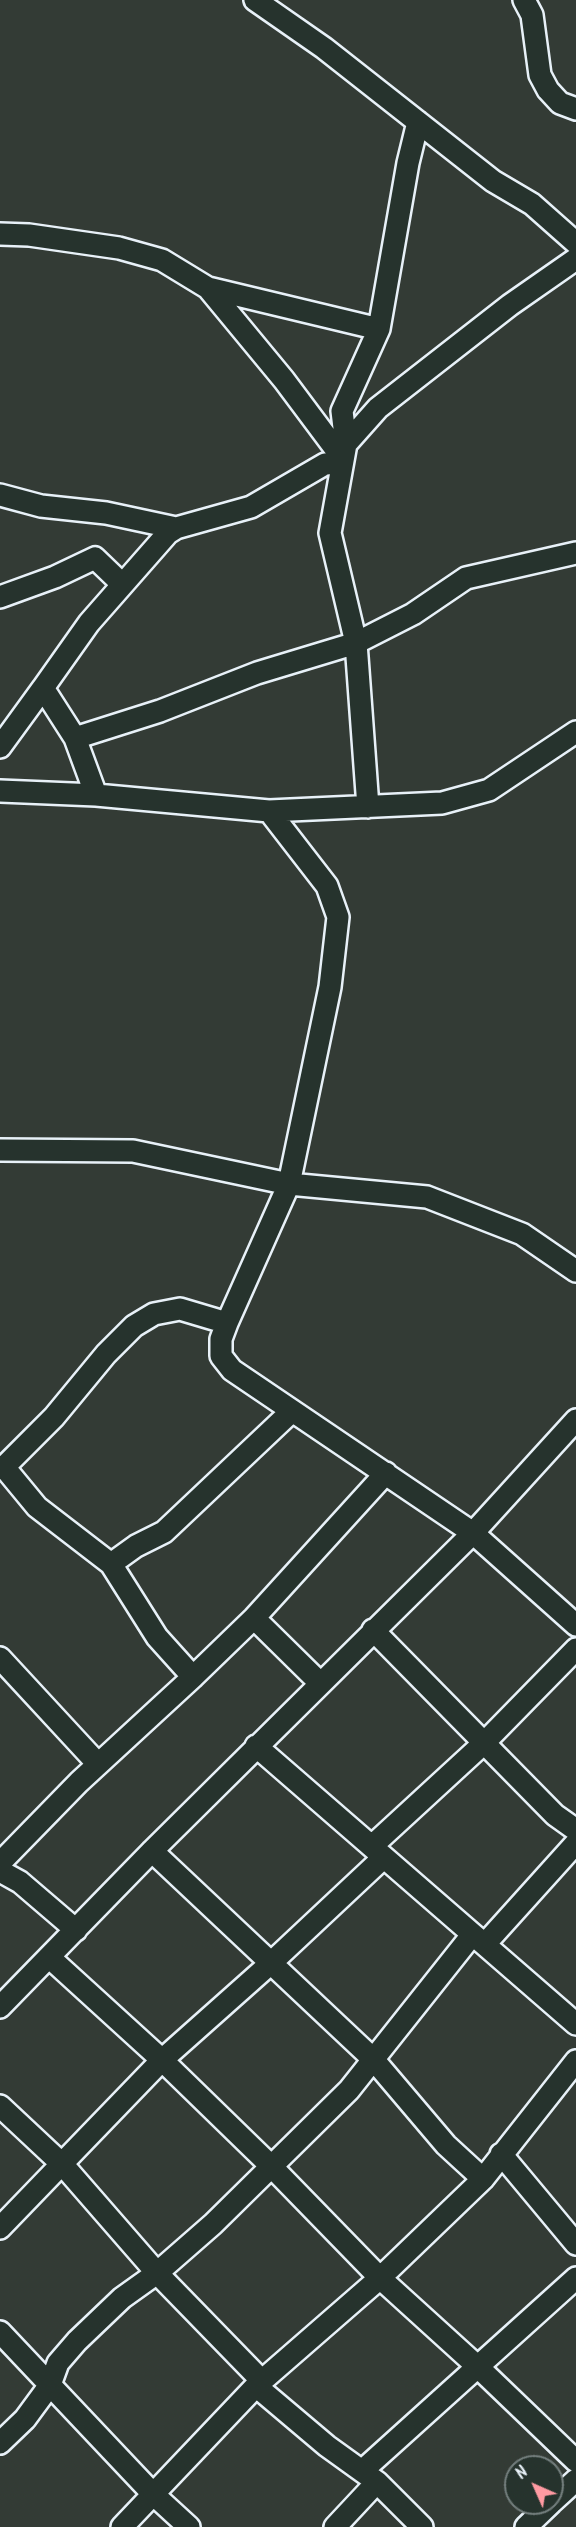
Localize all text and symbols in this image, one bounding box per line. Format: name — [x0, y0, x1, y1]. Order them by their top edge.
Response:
north arrow — [504, 2455, 564, 2515]
text: N — [510, 2461, 535, 2486]

